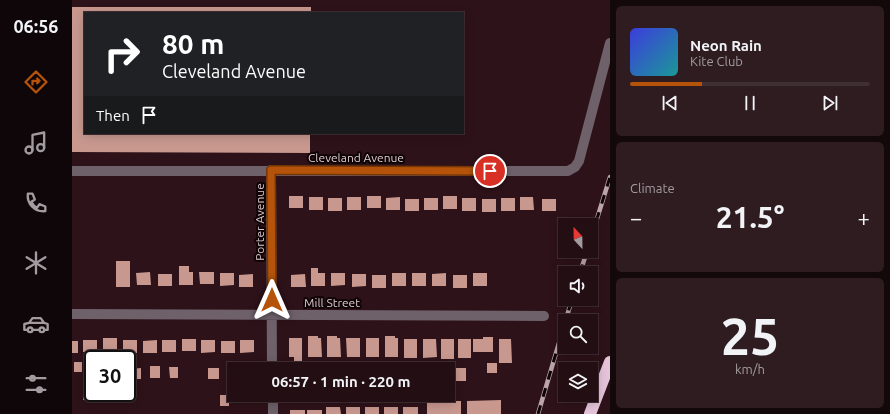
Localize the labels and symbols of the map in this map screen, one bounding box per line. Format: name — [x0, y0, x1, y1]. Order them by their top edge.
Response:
street label: Cleveland Avenue — [308, 151, 404, 164]
pin — [473, 154, 507, 188]
street label: Porter Avenue — [253, 183, 266, 261]
north arrow — [558, 218, 598, 258]
position arrow — [251, 279, 293, 321]
street label: Mill Street — [304, 296, 360, 309]
speed limit sign: 30 — [84, 350, 136, 402]

